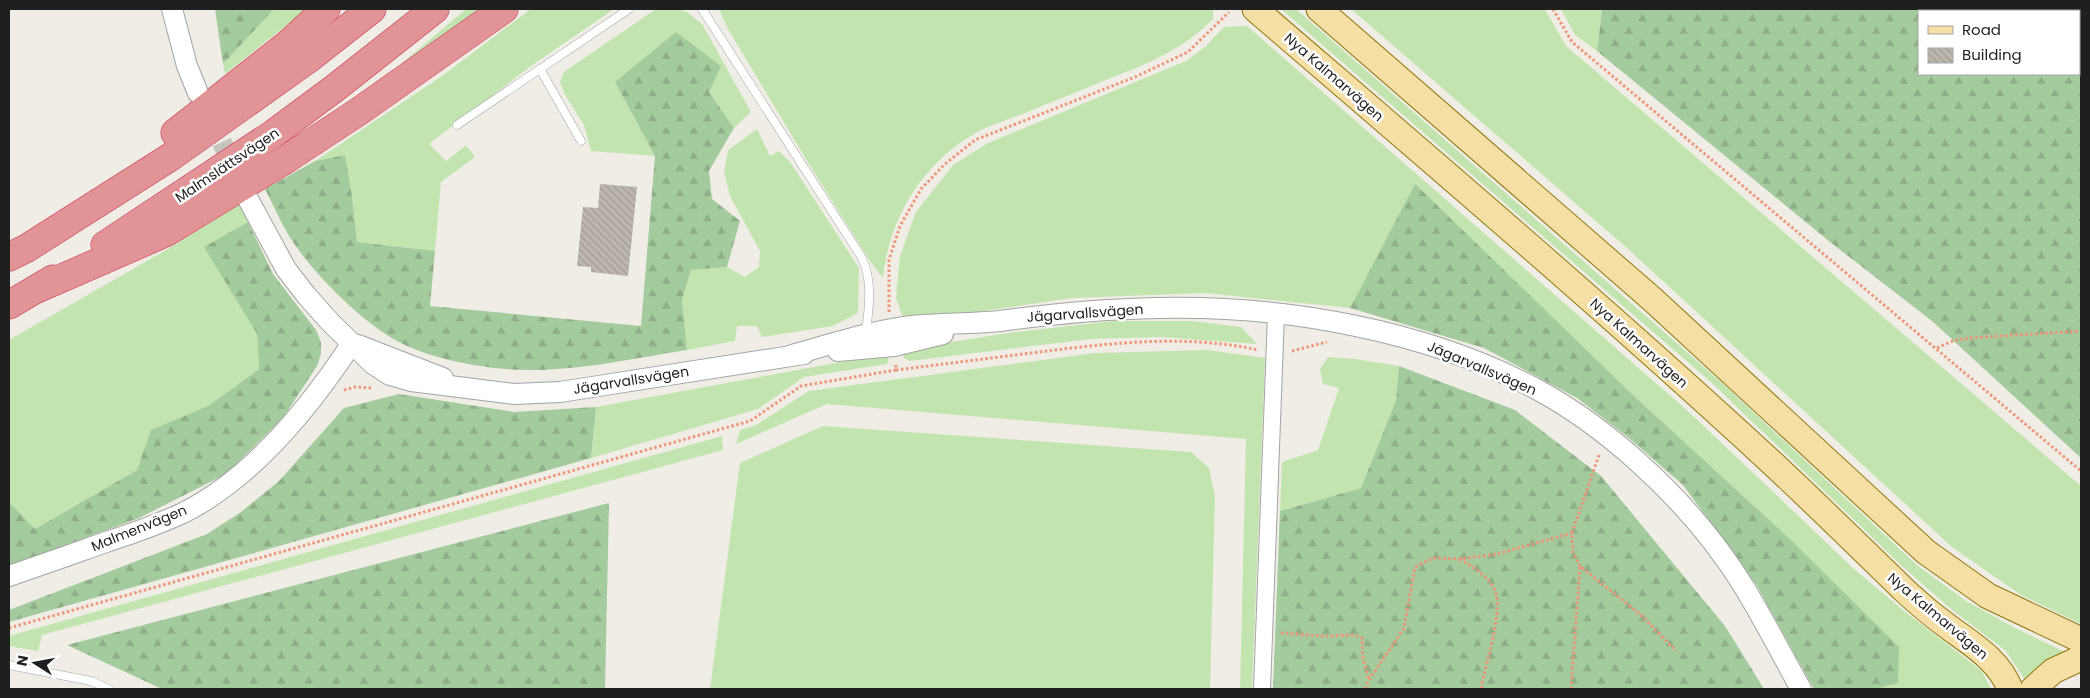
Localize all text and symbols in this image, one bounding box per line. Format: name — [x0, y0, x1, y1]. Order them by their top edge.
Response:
legend — [1918, 10, 2080, 75]
text: Road — [1962, 19, 2001, 40]
street label: Nya Kalmarvägen — [1280, 28, 1388, 126]
text: Building — [1962, 44, 2022, 65]
street label: Malmslättsvägen — [171, 123, 283, 207]
street label: Nya Kalmarvägen — [1586, 293, 1692, 393]
street label: Jägarvallsvägen — [1026, 299, 1144, 327]
street label: Jägarvallsvägen — [1424, 336, 1540, 400]
street label: Jägarvallsvägen — [572, 361, 690, 399]
street label: Malmenvägen — [88, 500, 190, 556]
street label: Nya Kalmarvägen — [1883, 568, 1993, 664]
north arrow — [10, 638, 60, 688]
text: N — [11, 653, 33, 668]

